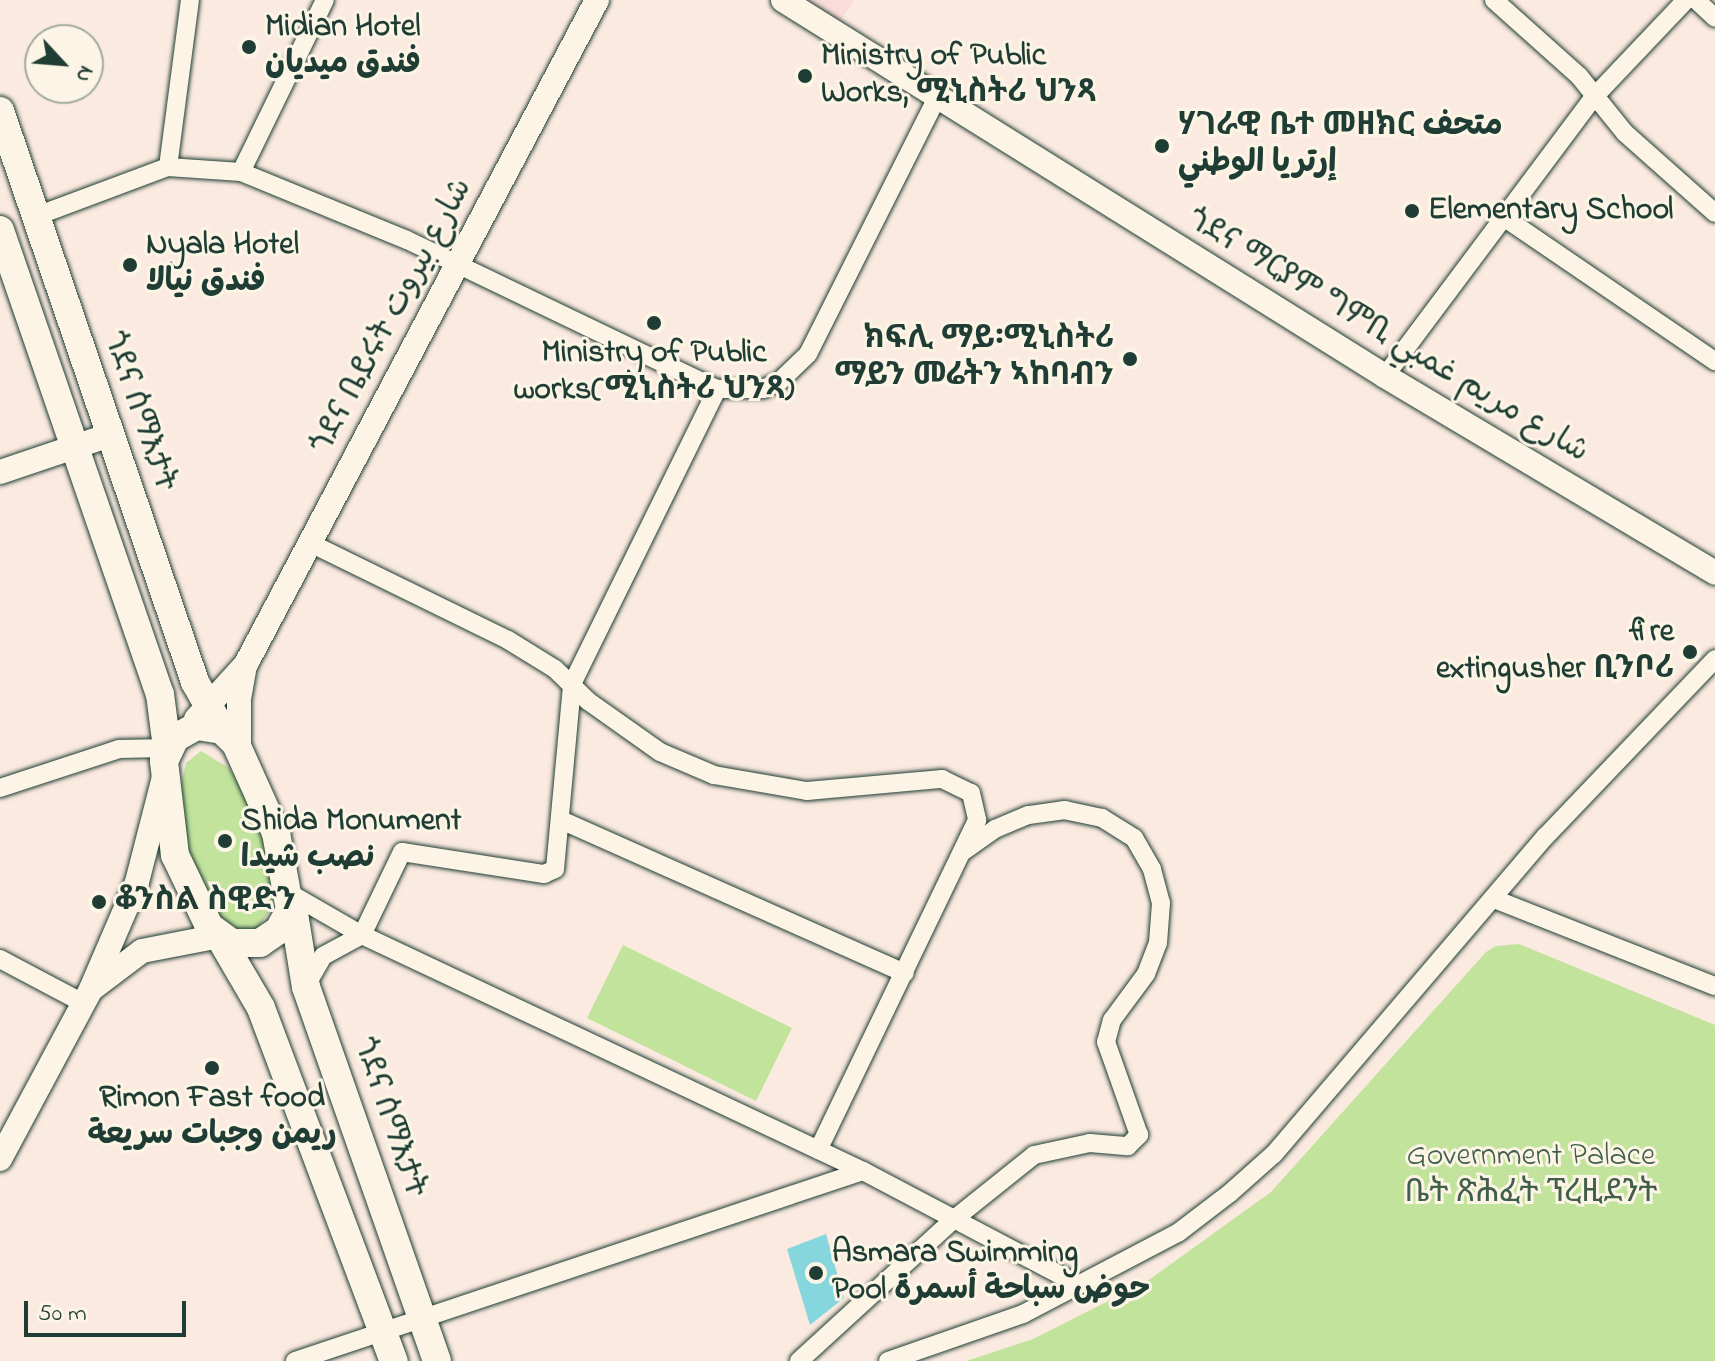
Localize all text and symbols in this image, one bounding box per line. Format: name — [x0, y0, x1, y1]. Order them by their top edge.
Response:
place label: Midian Hotel فندق ميديان — [265, 10, 421, 85]
north arrow — [24, 24, 104, 104]
marker: Midian Hotel فندق ميديان — [240, 38, 258, 56]
place label: Ministry of Public Works, ሚኒስትሪ ህንጻ — [821, 39, 1096, 114]
text: N — [66, 60, 101, 87]
marker: Ministry of Public Works, ሚኒስትሪ ህንጻ — [796, 67, 814, 85]
place label: ሃገራዊ ቤተ መዘክር متحف إرتريا الوطني — [1178, 109, 1502, 184]
marker: ሃገራዊ ቤተ መዘክር متحف إرتريا الوطني — [1153, 137, 1171, 155]
street label: ጎደና ቤይሩት شارع بيروت — [304, 172, 482, 462]
place label: Elementary School — [1428, 192, 1673, 230]
street label: ጎደና ማርያም ግምቢ شارع مريم غمبي — [1179, 202, 1595, 472]
marker: Elementary School — [1403, 202, 1421, 220]
place label: Nyala Hotel فندق نيالا — [146, 228, 299, 303]
marker: Nyala Hotel فندق نيالا — [121, 256, 139, 274]
marker: Ministry of Public works(ሚኒስትሪ ህንጻ) — [645, 314, 663, 332]
place label: ክፍሊ ማይ፡ሚኒስትሪ ማይን መሬትን ኣከባብን — [834, 322, 1114, 397]
street label: ጎደና ሰማእታት — [93, 327, 183, 497]
place label: Ministry of Public works(ሚኒስትሪ ህንጻ) — [514, 336, 794, 411]
marker: ክፍሊ ማይ፡ሚኒስትሪ ማይን መሬትን ኣከባብን — [1121, 350, 1139, 368]
place label: fire extingusher ቢንቦሪ — [1436, 615, 1674, 690]
marker: fire extingusher ቢንቦሪ — [1681, 643, 1699, 661]
place label: Shida Monument نصب شيدا — [241, 804, 462, 879]
marker: Shida Monument نصب شيدا — [216, 832, 234, 850]
place label: ቆንስል ስዊድን — [115, 883, 296, 921]
marker: ቆንስል ስዊድን — [90, 893, 108, 911]
street label: ጎደና ሰማእታት — [343, 1033, 433, 1203]
marker: Rimon Fast food ريمن وجبات سريعة — [203, 1059, 221, 1077]
place label: Rimon Fast food ريمن وجبات سريعة — [87, 1081, 337, 1156]
park label: Government Palace ቤት ጽሕፈት ፕረዚደንት — [1405, 1139, 1657, 1214]
place label: Asmara Swimming Pool حوض سباحة أسمرة — [832, 1236, 1150, 1311]
marker: Asmara Swimming Pool حوض سباحة أسمرة — [807, 1264, 825, 1282]
scale bar — [28, 1285, 190, 1335]
text: 50 m — [38, 1297, 87, 1332]

